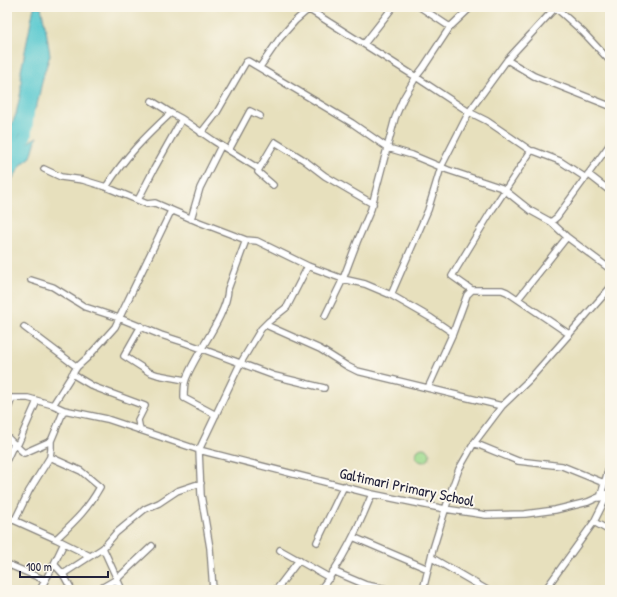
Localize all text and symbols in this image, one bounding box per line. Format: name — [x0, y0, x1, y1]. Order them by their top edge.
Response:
street label: Galtimari Primary School — [338, 462, 476, 512]
scale bar — [20, 553, 108, 579]
text: 100 m — [26, 558, 52, 575]

